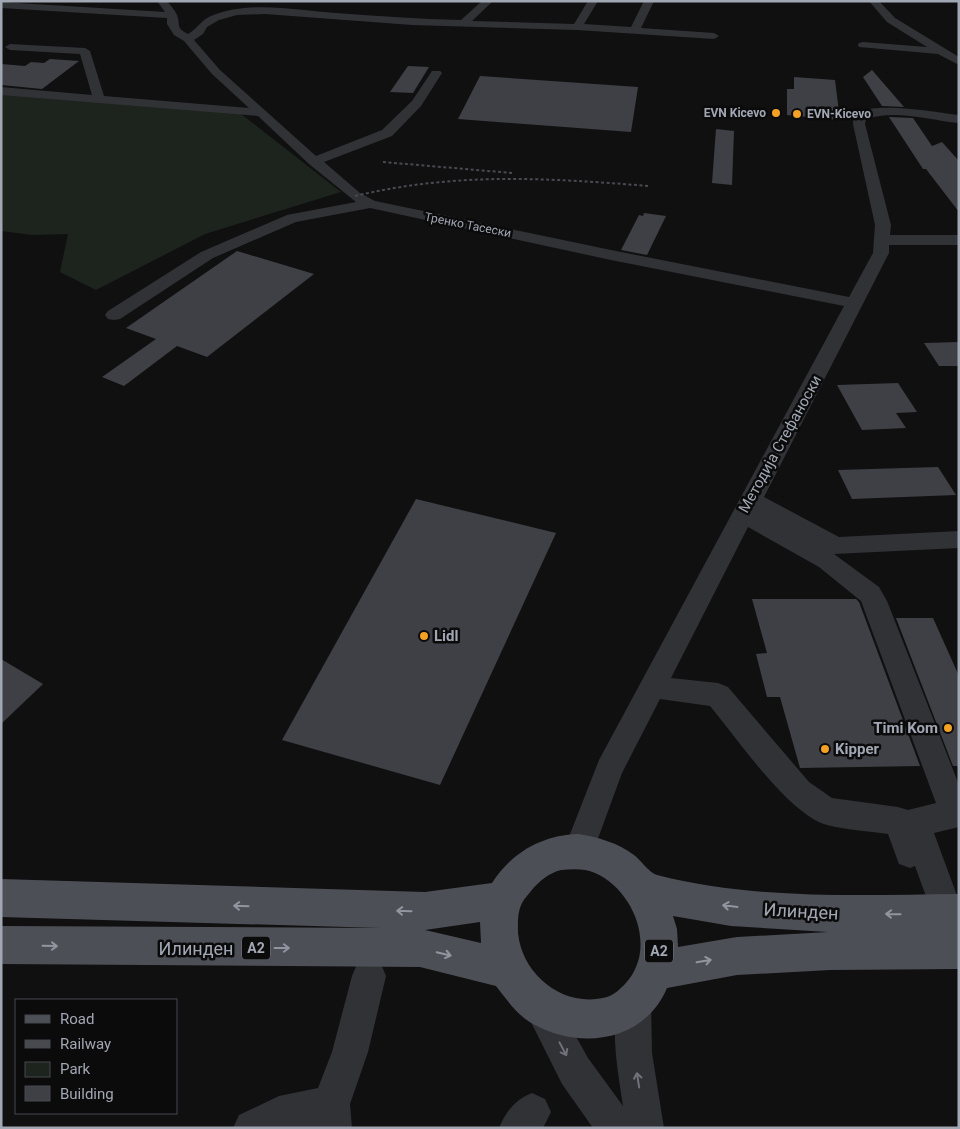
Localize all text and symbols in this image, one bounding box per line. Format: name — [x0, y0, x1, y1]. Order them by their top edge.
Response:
place label: EVN Kicevo — [704, 106, 766, 120]
marker: EVN Kicevo — [770, 107, 782, 119]
place label: EVN-Kicevo — [807, 107, 871, 121]
marker: EVN-Kicevo — [791, 108, 803, 120]
street label: Тренко Тасески — [424, 210, 513, 240]
street label: Методија Стефаноски — [735, 372, 825, 516]
place label: Lidl — [434, 627, 459, 645]
marker: Lidl — [418, 630, 430, 642]
place label: Timi Kom — [873, 719, 938, 737]
marker: Timi Kom — [942, 722, 954, 734]
place label: Kipper — [835, 740, 879, 758]
marker: Kipper — [819, 743, 831, 755]
street label: Илинден — [763, 899, 839, 923]
one-way arrow — [234, 901, 250, 910]
one-way arrow — [723, 901, 739, 911]
one-way arrow — [396, 906, 412, 915]
one-way arrow — [885, 909, 901, 919]
road number: A2 — [242, 936, 270, 960]
street label: Илинден — [159, 938, 233, 959]
road number: A2 — [645, 939, 673, 962]
one-way arrow — [42, 941, 58, 951]
one-way arrow — [274, 943, 290, 953]
one-way arrow — [436, 950, 452, 959]
one-way arrow — [696, 956, 712, 966]
legend — [15, 999, 178, 1114]
text: Road — [60, 1010, 94, 1028]
text: Railway — [60, 1035, 111, 1053]
one-way arrow — [559, 1041, 568, 1056]
text: Park — [60, 1060, 91, 1078]
one-way arrow — [632, 1072, 642, 1088]
text: Building — [60, 1085, 114, 1103]

